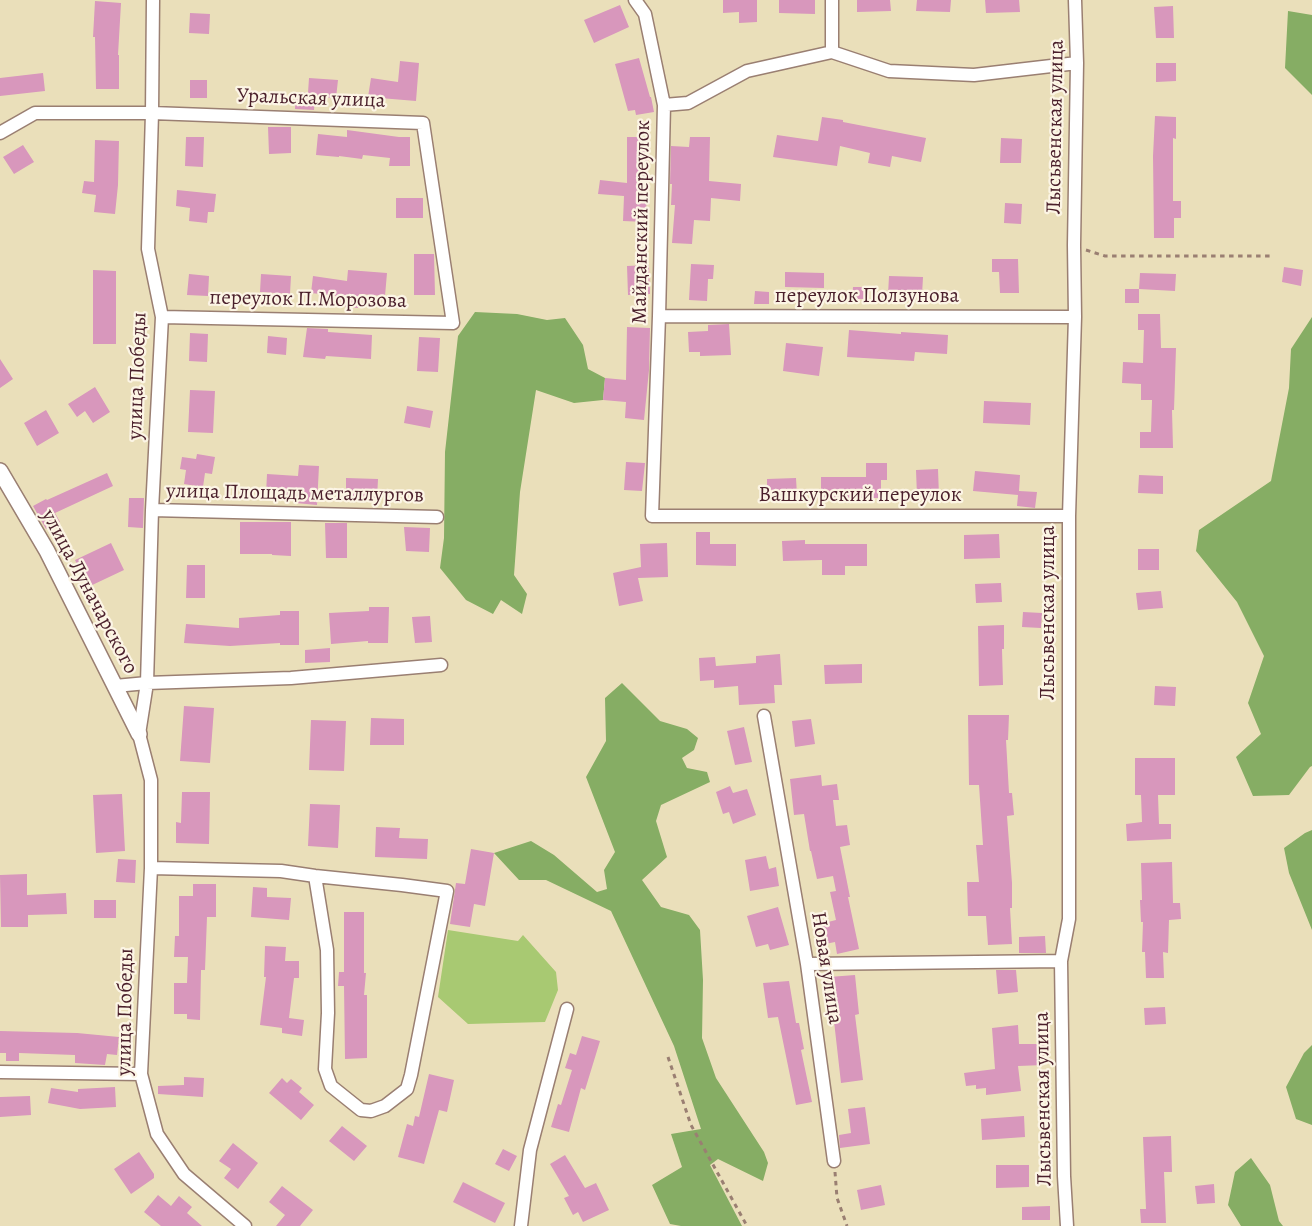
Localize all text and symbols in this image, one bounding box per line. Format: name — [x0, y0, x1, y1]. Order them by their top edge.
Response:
street label: Лысьвенская улица — [1042, 39, 1070, 215]
street label: Уральская улица — [236, 84, 386, 114]
street label: Майданский переулок — [628, 120, 656, 324]
street label: переулок Ползунова — [775, 284, 959, 310]
street label: переулок П.Морозова — [209, 286, 407, 314]
street label: улица Победы — [123, 312, 153, 440]
street label: улица Площадь металлургов — [166, 479, 424, 509]
street label: Вашкурский переулок — [758, 483, 962, 509]
street label: улица Луначарского — [35, 505, 143, 679]
street label: Лысьвенская улица — [1036, 526, 1062, 700]
street label: Новая улица — [805, 910, 847, 1026]
street label: улица Победы — [112, 948, 140, 1076]
street label: Лысьвенская улица — [1030, 1011, 1058, 1187]

